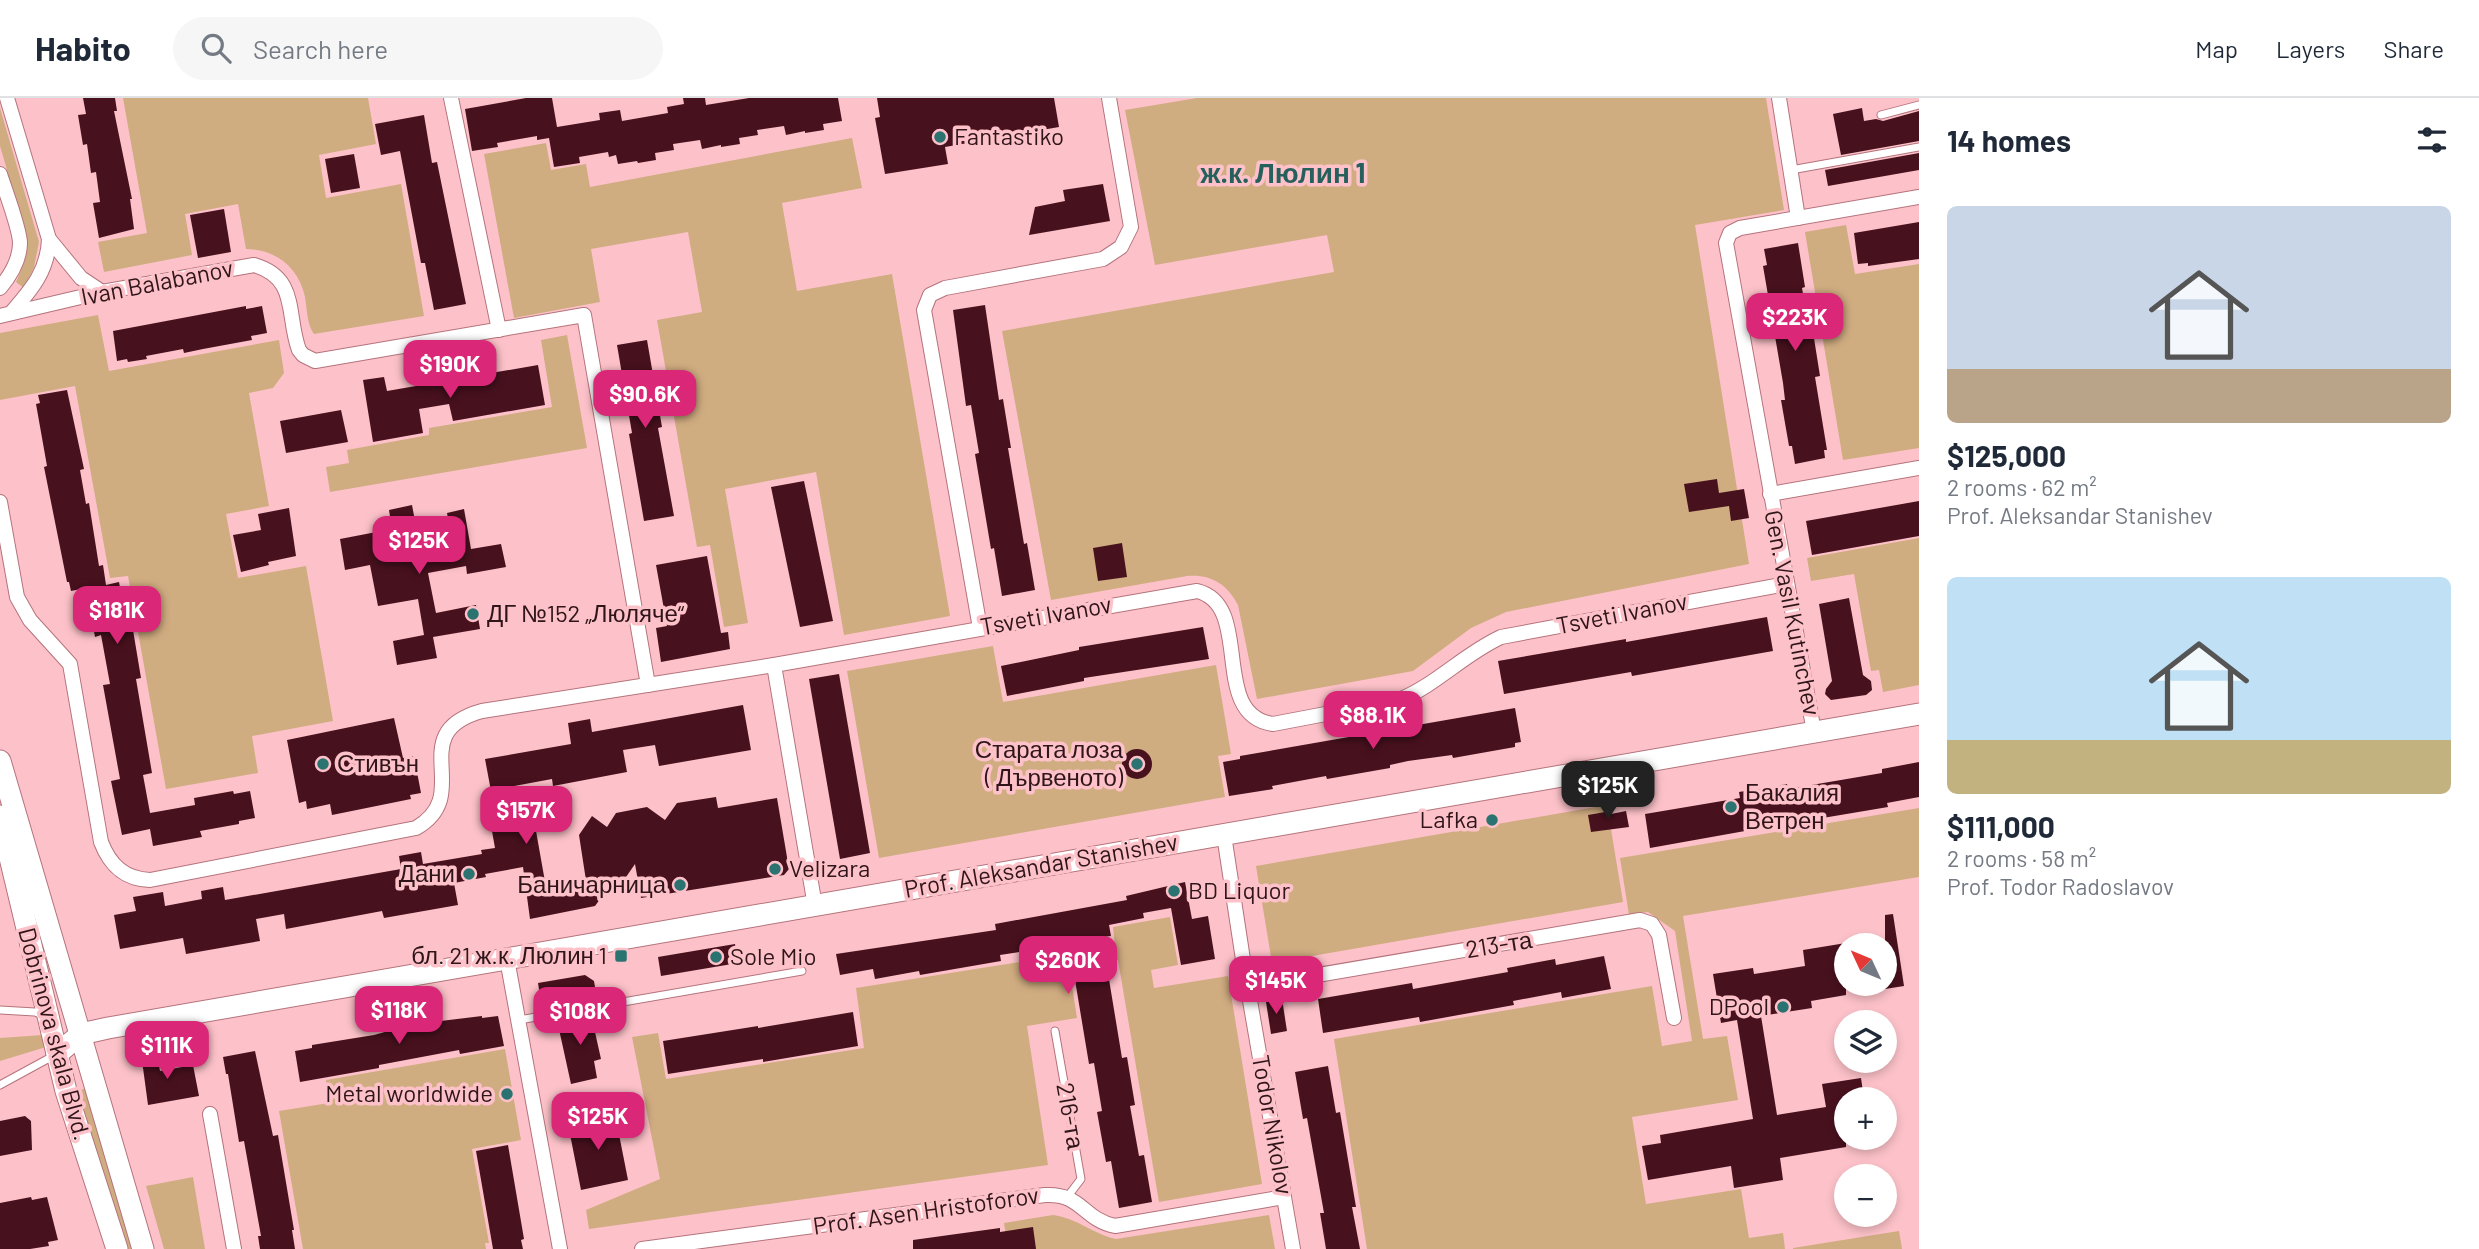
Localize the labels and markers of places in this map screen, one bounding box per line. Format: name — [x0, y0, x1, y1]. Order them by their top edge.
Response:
place label: Fantastiko — [954, 121, 1064, 150]
marker: Fantastiko — [932, 129, 948, 145]
pin: $223K — [1746, 294, 1844, 353]
pin: $190K — [401, 341, 499, 400]
pin: $90.6K — [588, 370, 702, 430]
pin: $125K — [370, 517, 468, 576]
pin: $181K — [68, 587, 166, 646]
place label: ДГ №152 „Люляче“ — [487, 598, 685, 627]
marker: ДГ №152 „Люляче“ — [465, 606, 481, 622]
pin: $88.1K — [1316, 692, 1430, 751]
place label: Старата лоза ( Дървеното) — [975, 734, 1124, 791]
place label: Стивън — [337, 748, 419, 777]
marker: Стивън — [315, 756, 331, 772]
marker: Старата лоза ( Дървеното) — [1129, 756, 1145, 772]
pin: $125K — [1559, 762, 1657, 821]
place label: Бакалия Ветрен — [1745, 777, 1839, 834]
pin: $157K — [477, 786, 575, 846]
marker: Бакалия Ветрен — [1723, 799, 1739, 815]
place label: Lafka — [1420, 804, 1478, 833]
marker: Lafka — [1484, 812, 1500, 828]
place label: Velizara — [789, 853, 870, 882]
place label: Дани — [399, 858, 455, 887]
marker: Velizara — [767, 861, 783, 877]
marker: Дани — [461, 866, 477, 882]
place label: Баничарница — [517, 869, 667, 898]
place label: BD Liquor — [1188, 875, 1291, 904]
marker: Баничарница — [672, 877, 688, 893]
marker: BD Liquor — [1166, 883, 1182, 899]
pin: $260K — [1019, 936, 1117, 996]
place label: бл. 21 ж.к. Люлин 1 — [411, 940, 607, 969]
place label: Sole Mio — [730, 941, 817, 970]
marker: бл. 21 ж.к. Люлин 1 — [613, 948, 629, 964]
marker: Sole Mio — [708, 949, 724, 965]
pin: $145K — [1227, 956, 1325, 1016]
pin: $118K — [350, 986, 448, 1046]
pin: $108K — [531, 988, 629, 1047]
place label: DPool — [1709, 991, 1769, 1020]
marker: DPool — [1775, 999, 1791, 1015]
pin: $111K — [118, 1021, 216, 1081]
place label: Metal worldwide — [325, 1078, 493, 1107]
marker: Metal worldwide — [499, 1086, 515, 1102]
pin: $125K — [549, 1093, 647, 1152]

